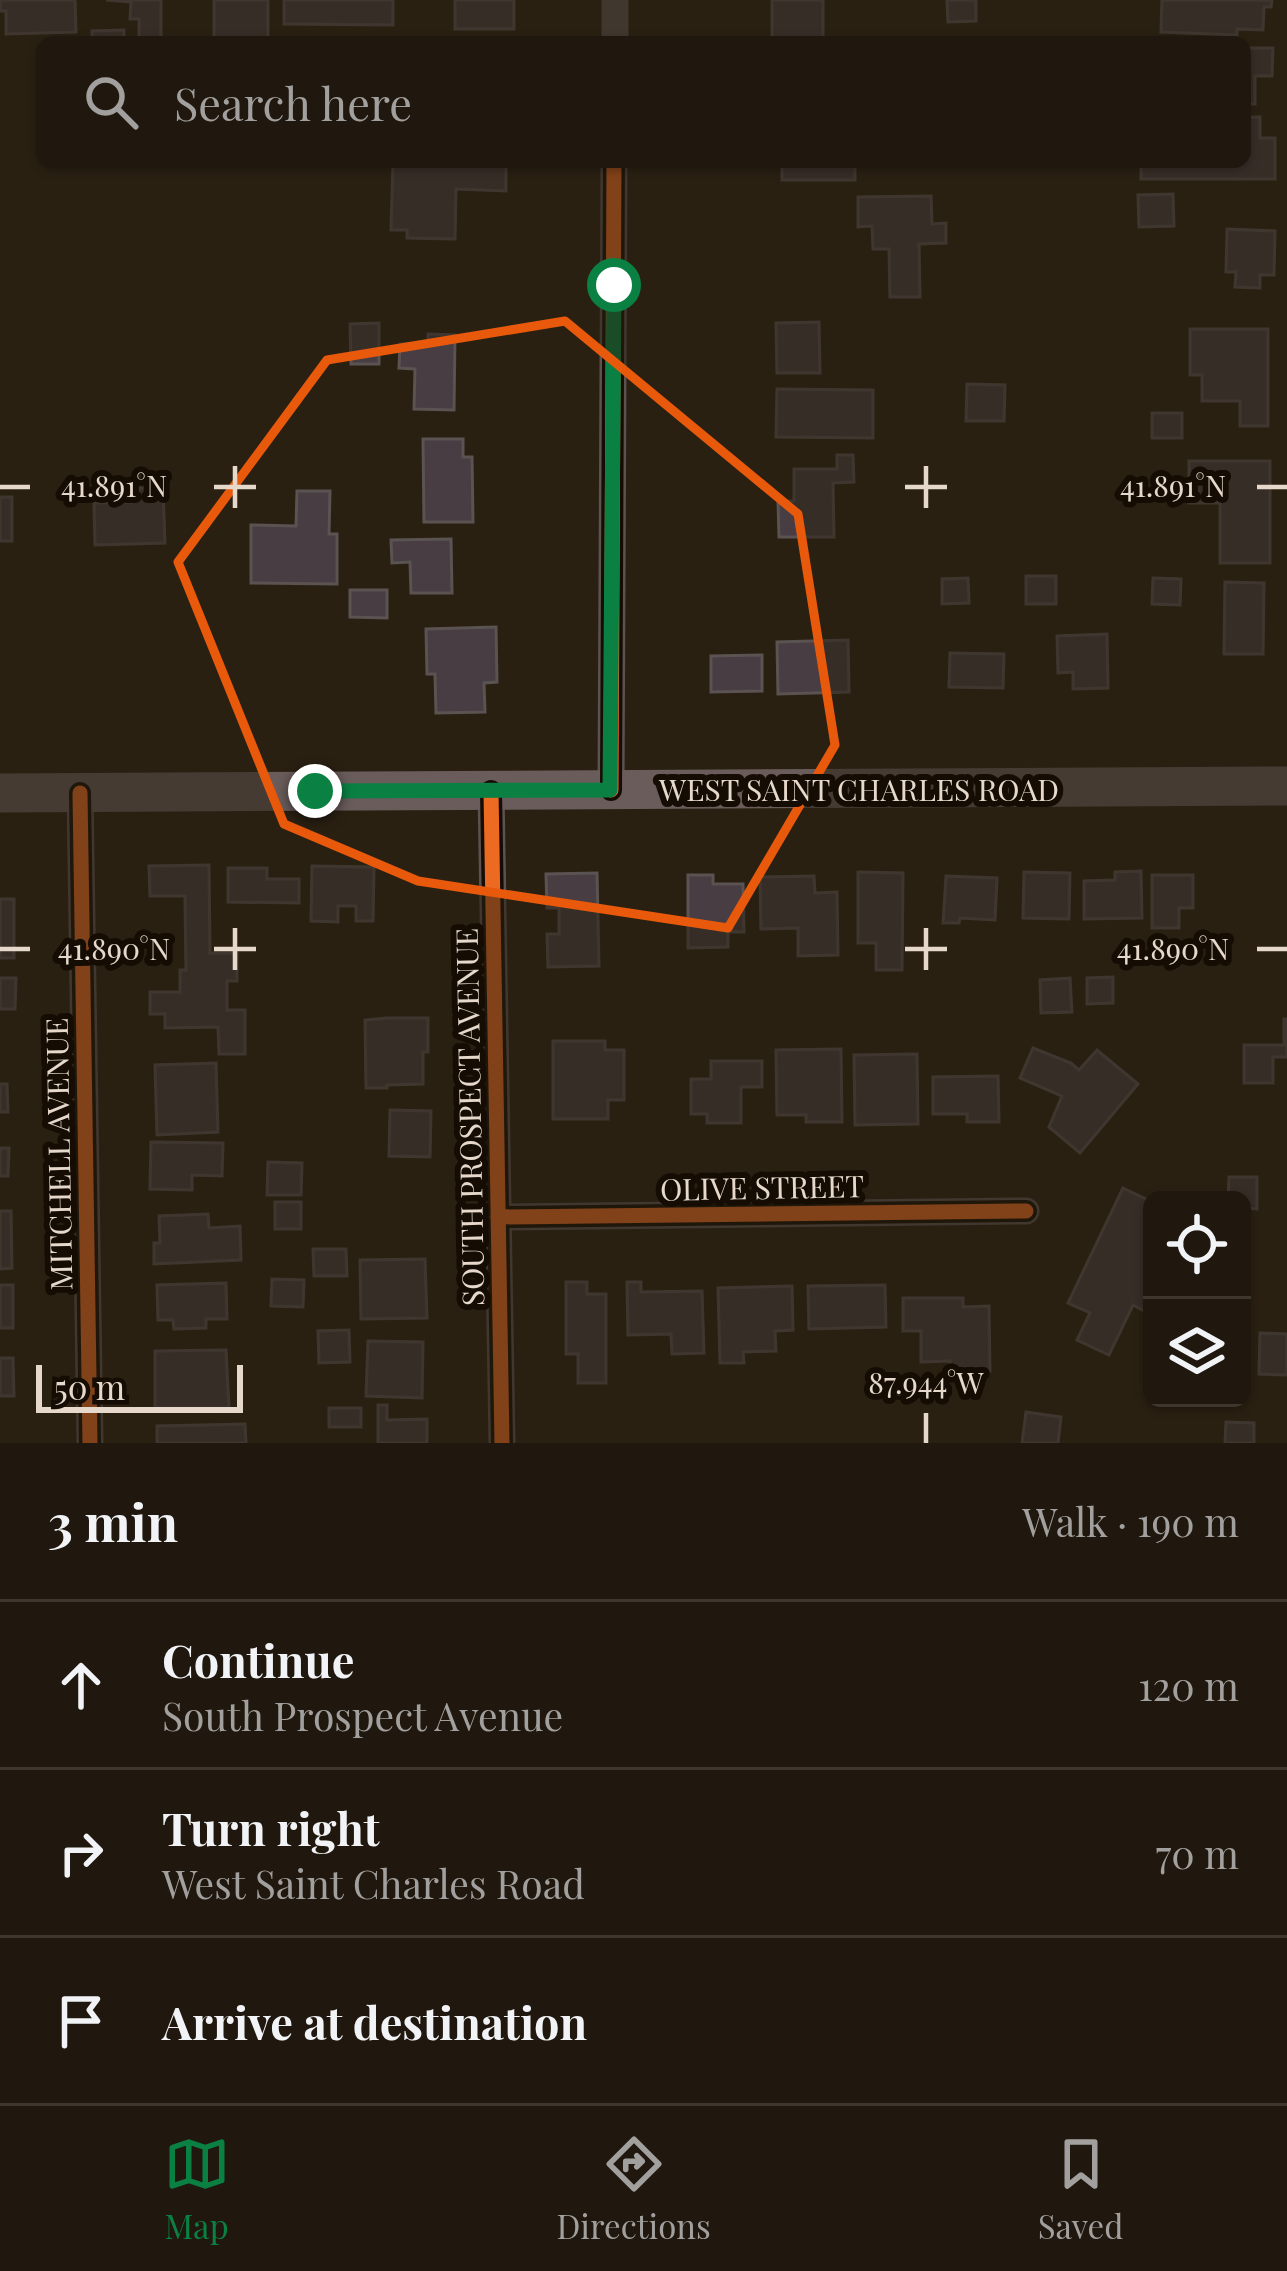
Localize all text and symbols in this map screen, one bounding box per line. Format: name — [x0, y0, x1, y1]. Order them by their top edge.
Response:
search box — [36, 36, 1251, 168]
icon: search — [78, 69, 144, 135]
text: Search here — [174, 72, 412, 132]
route start — [587, 258, 641, 312]
text: 41.891°N — [61, 465, 167, 505]
text: 41.891°N — [1120, 465, 1226, 505]
route end — [288, 764, 342, 818]
street label: WEST SAINT CHARLES ROAD — [658, 769, 1059, 809]
text: 41.890°N — [58, 928, 170, 968]
street label: SOUTH PROSPECT AVENUE — [446, 928, 492, 1306]
text: 41.890°N — [1117, 928, 1229, 968]
street label: MITCHELL AVENUE — [36, 1017, 80, 1291]
street label: OLIVE STREET — [660, 1165, 864, 1209]
map controls — [1143, 1191, 1251, 1407]
button: locate — [1143, 1191, 1251, 1299]
button: layers — [1143, 1299, 1251, 1407]
scale bar — [36, 1359, 243, 1412]
text: 87.944°W — [868, 1362, 985, 1402]
text: 50 m — [54, 1364, 125, 1408]
text: 3 min — [48, 1487, 178, 1555]
text: Walk · 190 m — [1022, 1495, 1239, 1547]
text: Continue — [162, 1629, 354, 1689]
icon: ahead — [48, 1652, 114, 1718]
text: 120 m — [1138, 1659, 1239, 1711]
text: South Prospect Avenue — [162, 1689, 563, 1741]
text: Turn right — [162, 1797, 380, 1857]
icon: right — [48, 1820, 114, 1886]
text: 70 m — [1155, 1827, 1239, 1879]
text: West Saint Charles Road — [162, 1857, 585, 1909]
icon: arrive — [48, 1988, 114, 2054]
text: Arrive at destination — [162, 1991, 587, 2051]
tab: Map — [164, 2131, 230, 2247]
tab: Directions — [557, 2131, 711, 2247]
tab: Saved — [1038, 2131, 1124, 2247]

